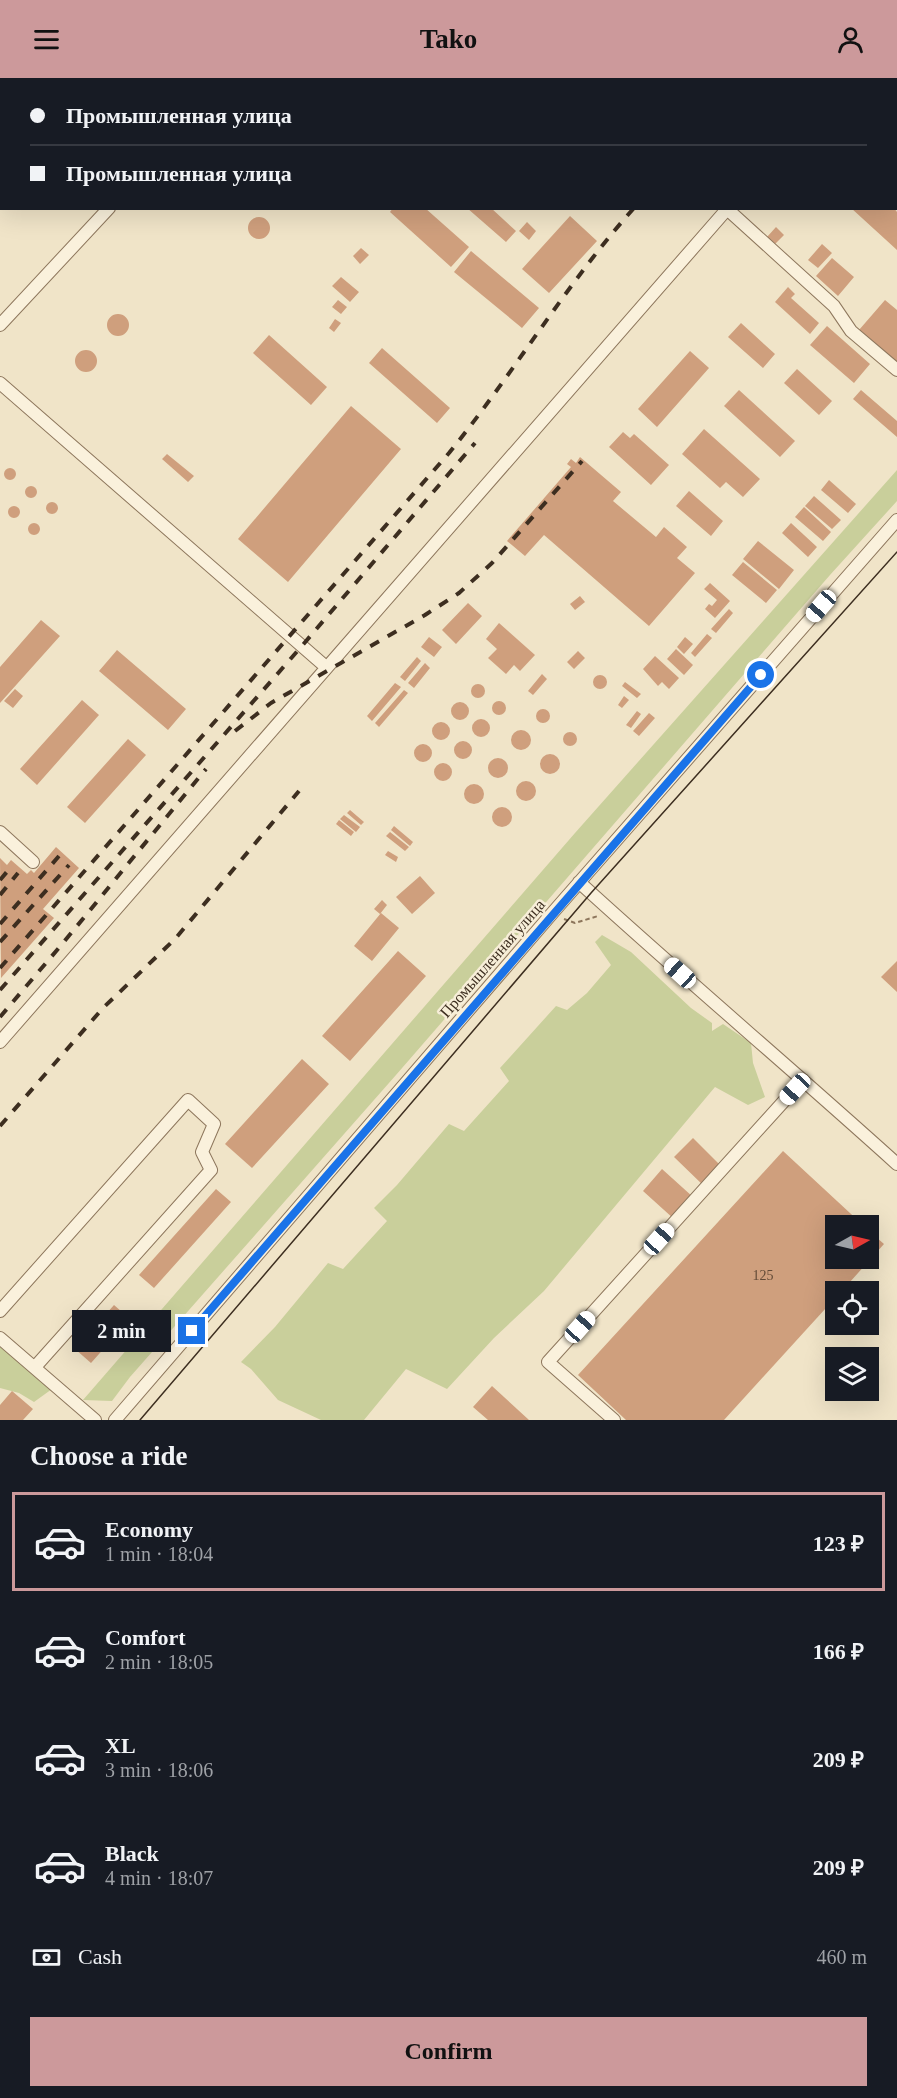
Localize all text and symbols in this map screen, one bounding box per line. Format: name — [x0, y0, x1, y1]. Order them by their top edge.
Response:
icon: menu — [30, 23, 63, 56]
icon: person — [834, 23, 867, 56]
text: Tako — [420, 24, 477, 54]
text: Промышленная улица — [66, 103, 292, 128]
text: Промышленная улица — [66, 161, 292, 186]
car — [802, 587, 840, 625]
route start — [747, 661, 774, 688]
street label: Промышленная улица — [437, 896, 549, 1021]
car — [661, 954, 699, 992]
car — [776, 1070, 814, 1108]
north arrow — [825, 1215, 879, 1269]
map controls — [825, 1215, 879, 1401]
car — [640, 1220, 678, 1258]
house number: 125 — [753, 1268, 774, 1283]
button: locate — [825, 1281, 879, 1335]
car — [561, 1308, 599, 1346]
callout: 2 min — [72, 1310, 171, 1352]
route end — [178, 1317, 205, 1344]
text: 2 min — [97, 1320, 146, 1342]
button: layers — [825, 1347, 879, 1401]
text: Choose a ride — [30, 1441, 188, 1471]
icon: car — [33, 1515, 87, 1569]
text: Economy — [105, 1517, 193, 1542]
text: 123 ₽ — [813, 1531, 864, 1556]
text: 1 min · 18:04 — [105, 1543, 213, 1565]
icon: car — [33, 1623, 87, 1677]
text: Comfort — [105, 1625, 186, 1650]
text: 166 ₽ — [813, 1639, 864, 1664]
text: 2 min · 18:05 — [105, 1651, 213, 1673]
icon: car — [33, 1731, 87, 1785]
text: XL — [105, 1733, 136, 1758]
text: 209 ₽ — [813, 1747, 864, 1772]
text: 3 min · 18:06 — [105, 1759, 213, 1781]
icon: car — [33, 1839, 87, 1893]
text: Black — [105, 1841, 159, 1866]
text: 209 ₽ — [813, 1855, 864, 1880]
text: 4 min · 18:07 — [105, 1867, 213, 1889]
icon: cash — [30, 1941, 63, 1974]
text: Cash — [78, 1944, 122, 1969]
text: 460 m — [816, 1946, 867, 1968]
button: Confirm — [30, 2017, 867, 2086]

